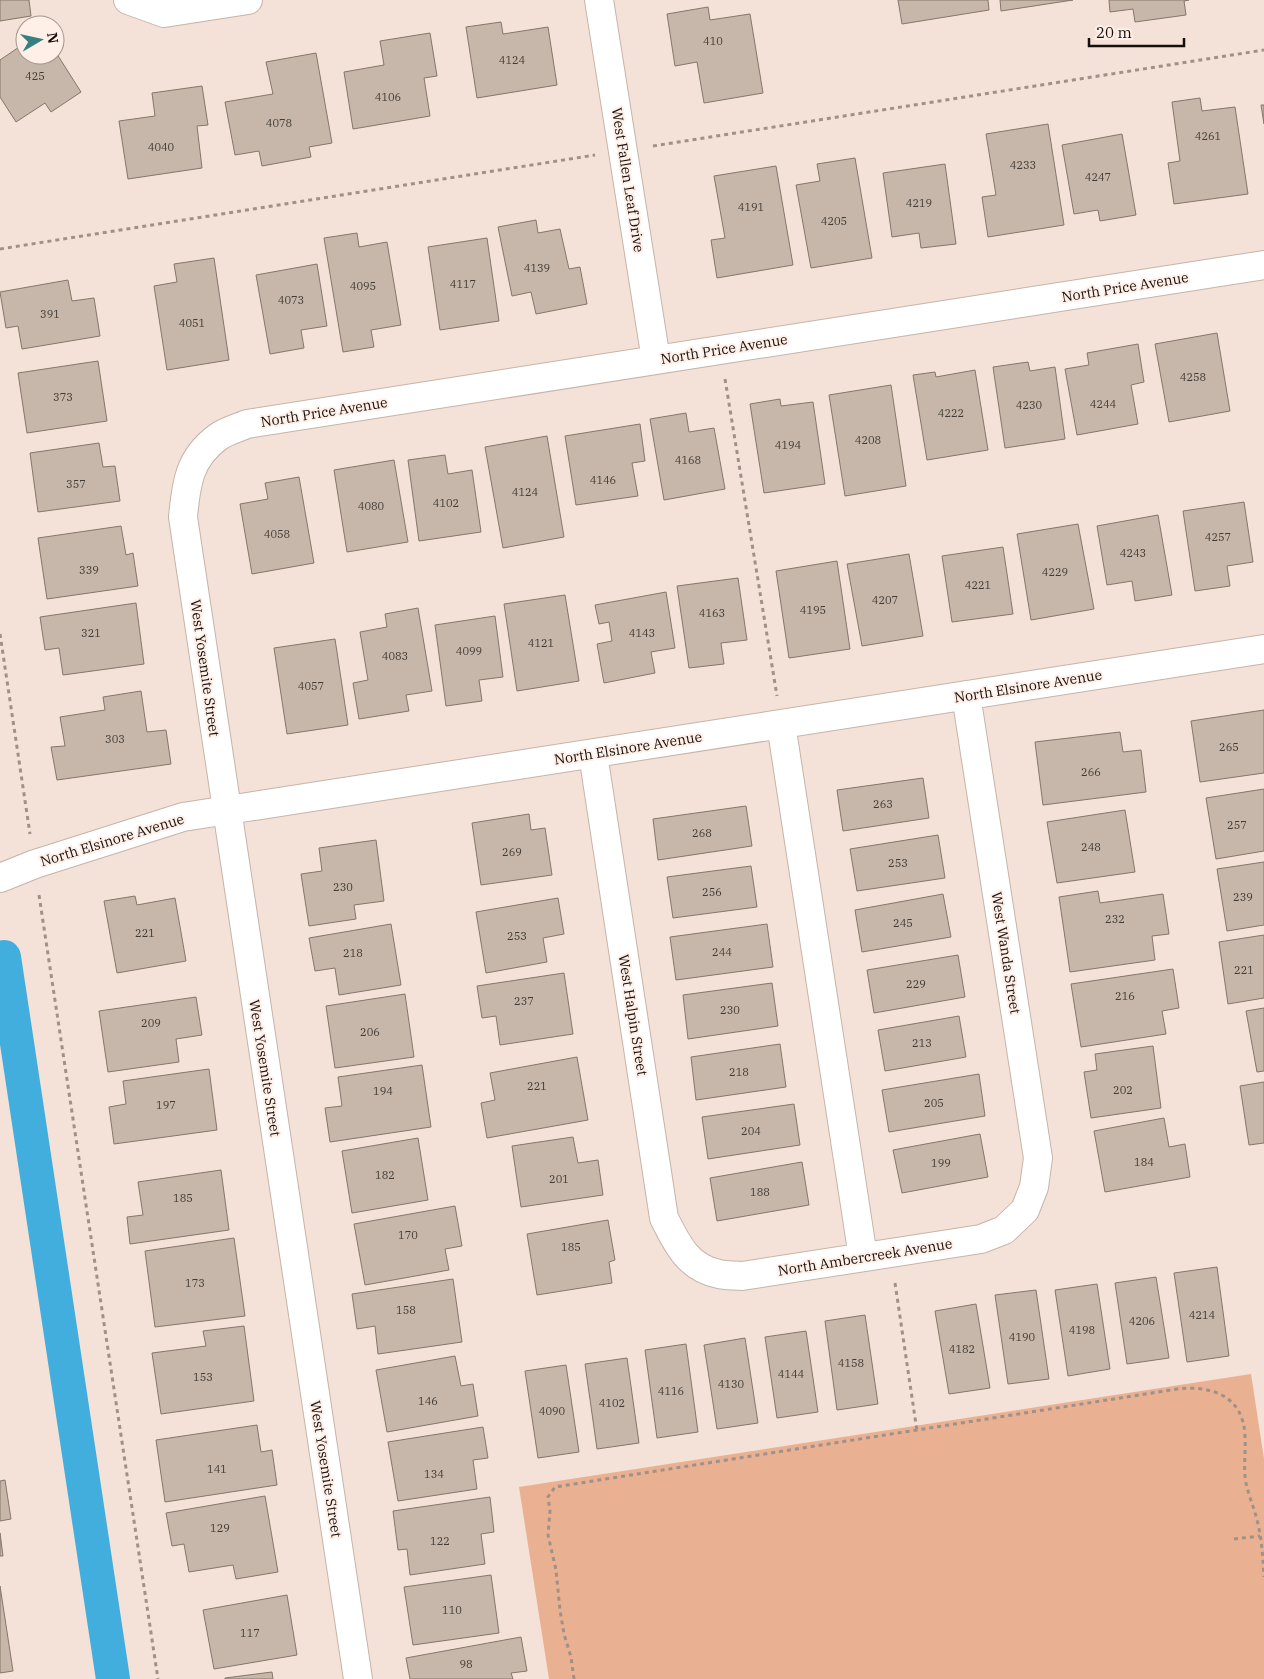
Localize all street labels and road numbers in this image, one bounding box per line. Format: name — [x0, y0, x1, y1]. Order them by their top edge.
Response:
street label: West Fallen Leaf Drive — [608, 106, 648, 254]
street label: North Price Avenue — [1060, 268, 1190, 306]
street label: North Price Avenue — [659, 330, 789, 368]
street label: North Price Avenue — [259, 393, 389, 431]
street label: West Yosemite Street — [186, 598, 224, 738]
street label: North Elsinore Avenue — [953, 665, 1103, 707]
street label: North Elsinore Avenue — [553, 727, 703, 769]
street label: North Elsinore Avenue — [38, 810, 186, 870]
street label: West Wanda Street — [987, 891, 1025, 1015]
street label: West Halpin Street — [615, 953, 651, 1077]
street label: West Yosemite Street — [245, 998, 285, 1138]
street label: North Ambercreek Avenue — [777, 1234, 953, 1280]
street label: West Yosemite Street — [306, 1399, 346, 1539]

